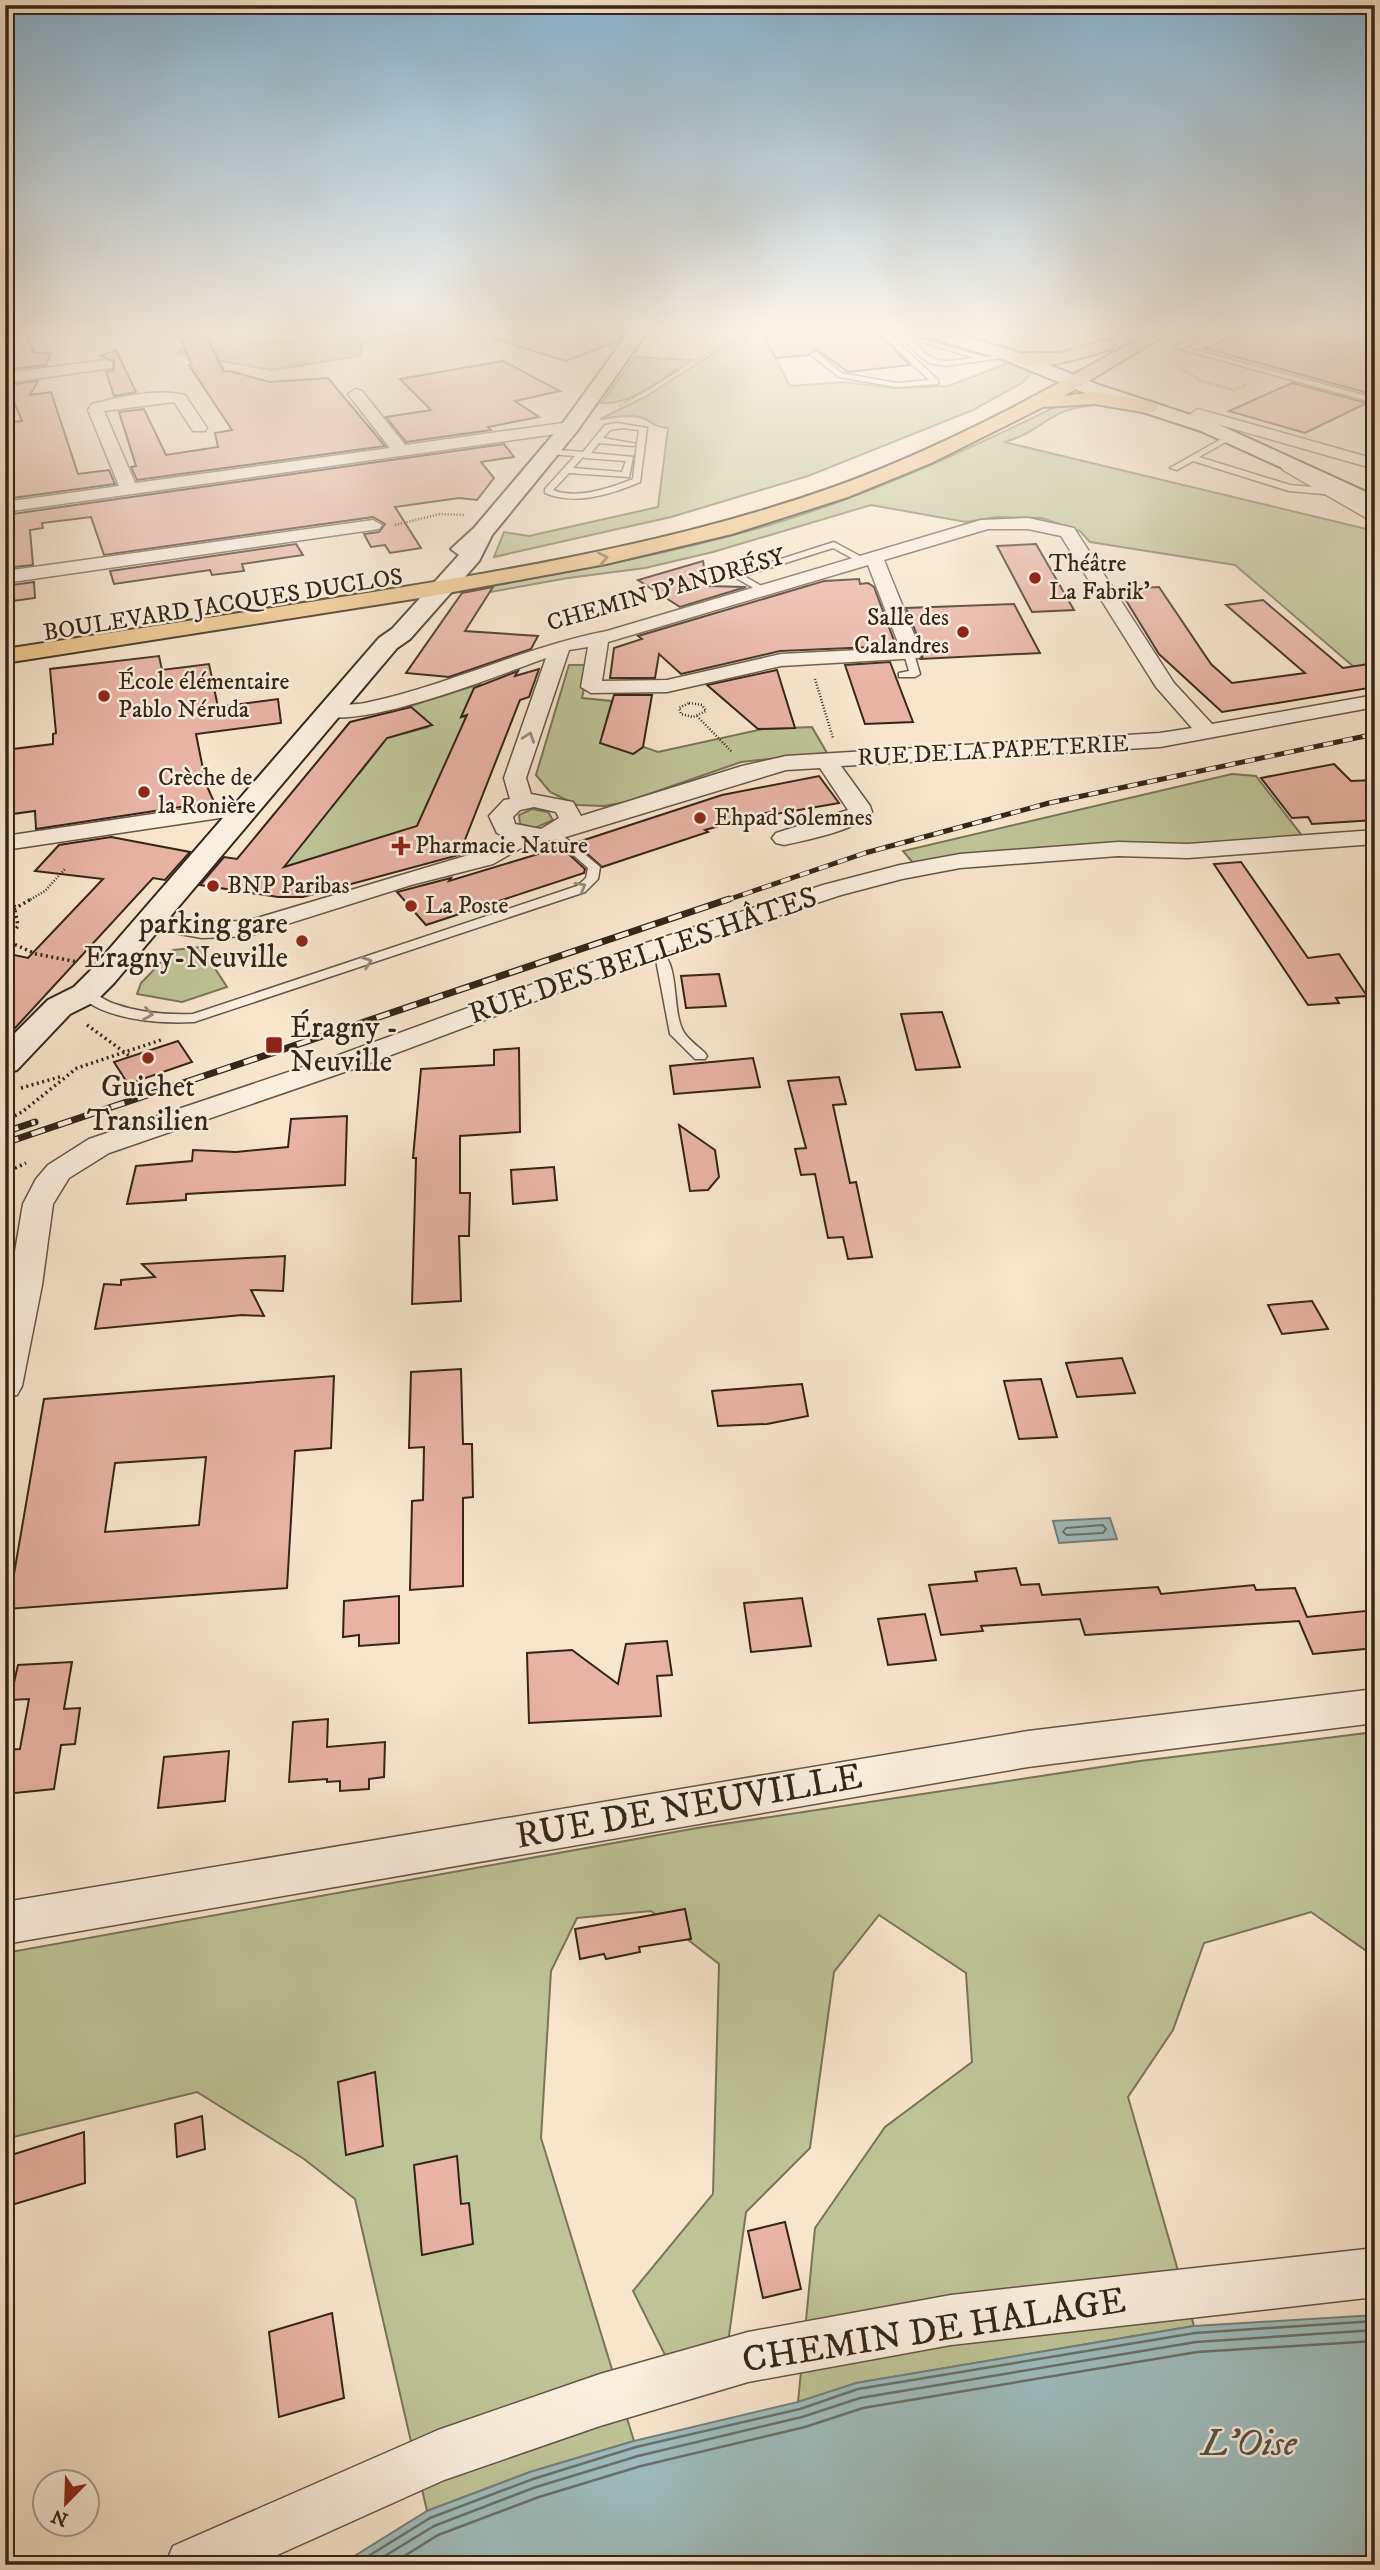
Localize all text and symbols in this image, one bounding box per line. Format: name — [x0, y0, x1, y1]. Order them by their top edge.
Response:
street label: CHEMIN D'ANDRÉSY — [543, 541, 789, 638]
place label: Théâtre La Fabrik' — [1049, 549, 1150, 607]
one-way arrow — [597, 551, 609, 566]
street label: BOULEVARD JACQUES DUCLOS — [41, 562, 405, 648]
marker: Théâtre La Fabrik' — [1027, 570, 1043, 586]
place label: Salle des Calandres — [854, 603, 949, 661]
marker: Salle des Calandres — [955, 624, 971, 640]
place label: École élémentaire Pablo Néruda — [118, 667, 289, 725]
marker: École élémentaire Pablo Néruda — [96, 688, 112, 704]
street label: RUE DE LA PAPETERIE — [857, 729, 1129, 773]
one-way arrow — [521, 731, 535, 743]
place label: Crèche de la Ronière — [158, 763, 256, 821]
marker: Crèche de la Ronière — [136, 784, 152, 800]
place label: Ehpad Solemnes — [714, 803, 873, 833]
marker: Ehpad Solemnes — [692, 810, 708, 826]
place label: Pharmacie Nature — [415, 831, 588, 861]
marker: Pharmacie Nature — [393, 838, 409, 854]
place label: BNP Paribas — [227, 871, 350, 901]
street label: RUE DES BELLES HÂTES — [463, 877, 822, 1033]
marker: BNP Paribas — [205, 878, 221, 894]
one-way arrow — [573, 882, 586, 895]
place label: La Poste — [425, 891, 509, 921]
marker: La Poste — [403, 898, 419, 914]
place label: parking gare Eragny-Neuville — [84, 906, 288, 977]
marker: parking gare Eragny-Neuville — [294, 933, 310, 949]
one-way arrow — [360, 956, 372, 970]
one-way arrow — [143, 1006, 154, 1021]
place label: Éragny - Neuville — [290, 1009, 398, 1081]
marker: Éragny - Neuville — [264, 1035, 284, 1055]
marker: Guichet Transilien — [140, 1050, 156, 1066]
place label: Guichet Transilien — [87, 1069, 209, 1140]
street label: RUE DE NEUVILLE — [512, 1753, 866, 1861]
street label: CHEMIN DE HALAGE — [739, 2277, 1129, 2385]
water label: L’Oise — [1199, 2420, 1298, 2468]
north arrow — [32, 2468, 102, 2538]
text: N — [48, 2503, 72, 2531]

